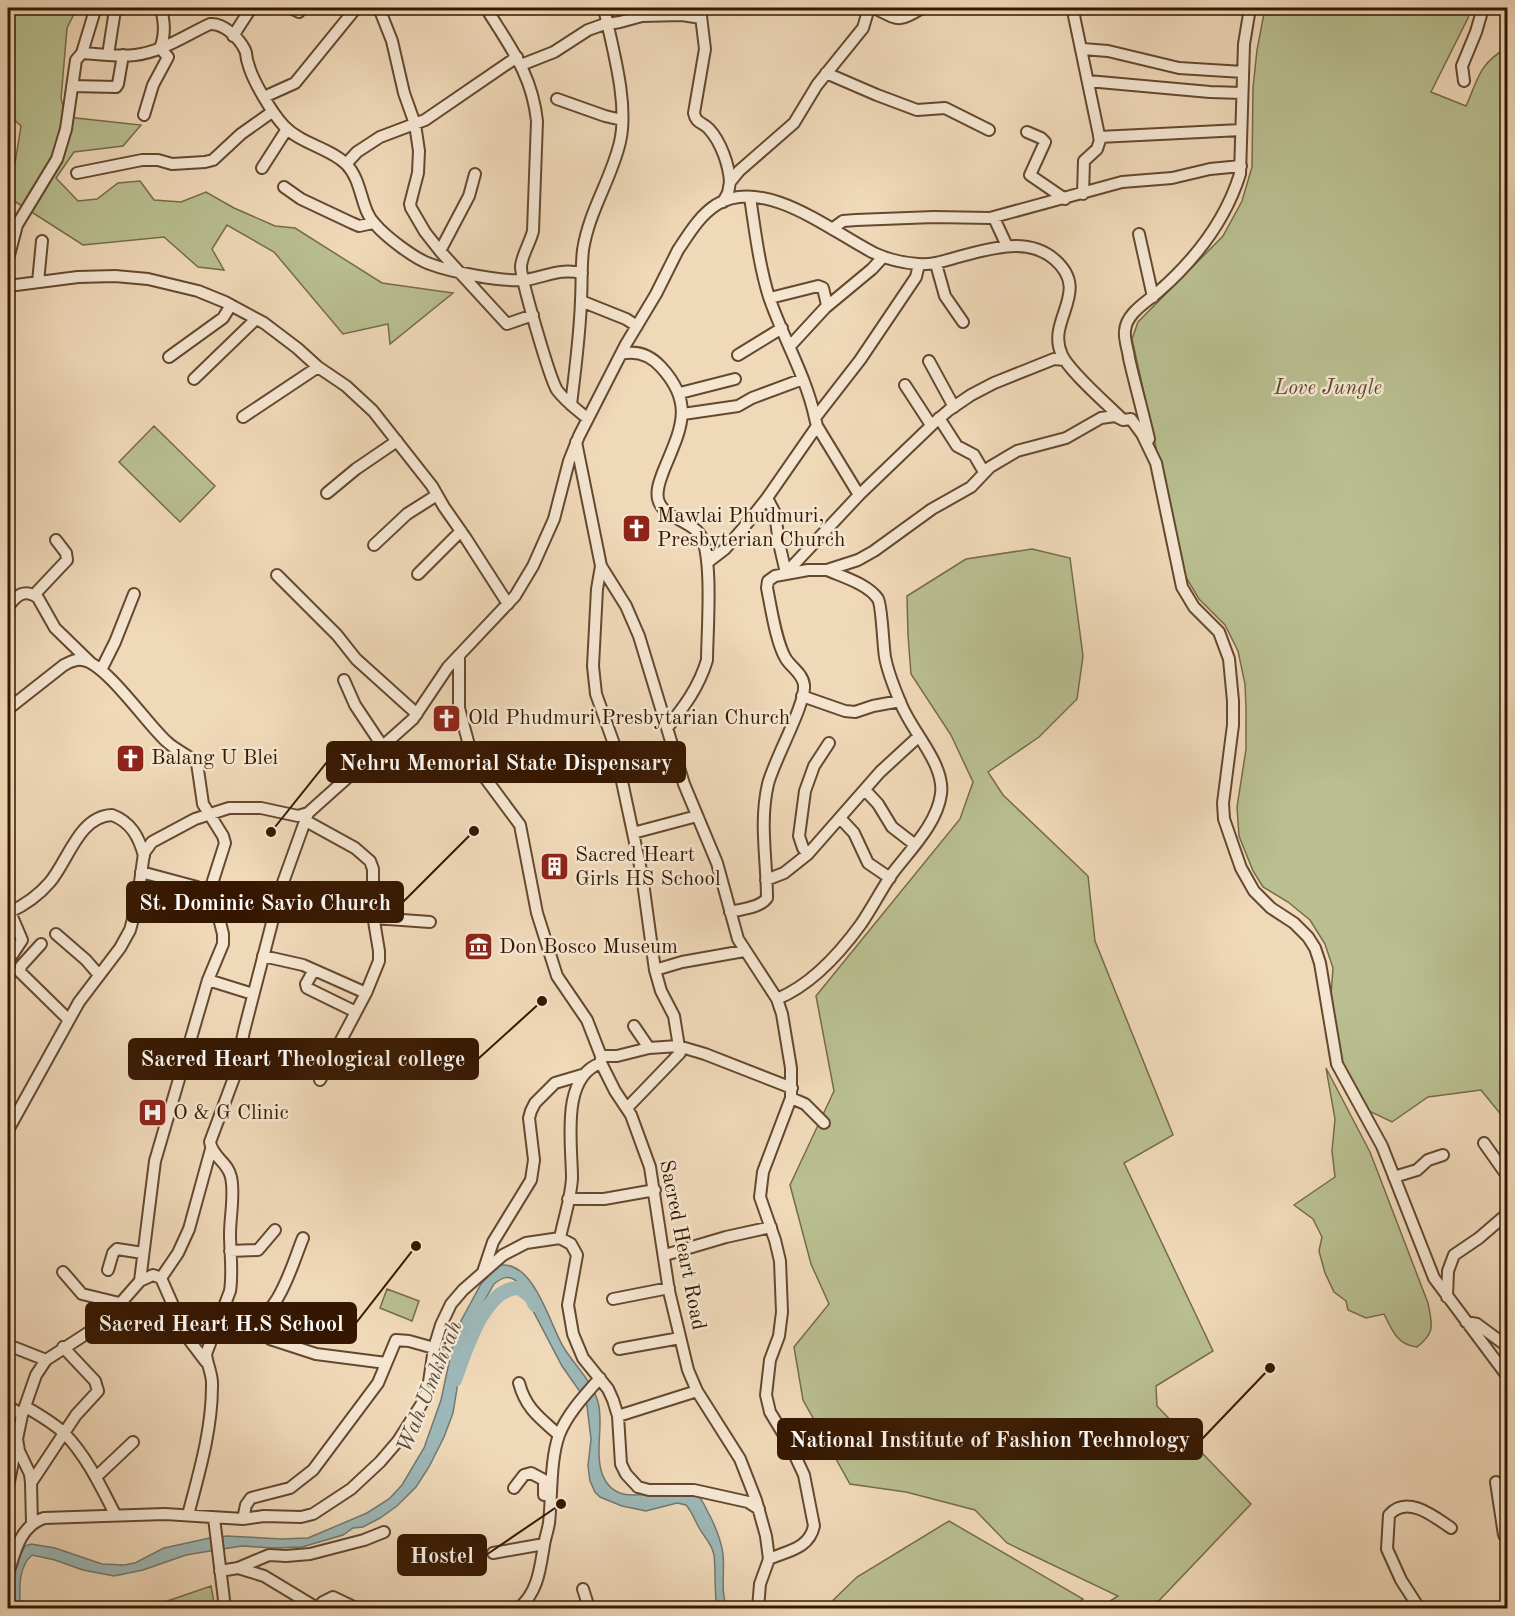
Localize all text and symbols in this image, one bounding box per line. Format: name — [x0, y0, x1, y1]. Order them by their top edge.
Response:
park label: Love Jungle — [1273, 378, 1382, 399]
place label: Mawlai Phudmuri, Presbyterian Church — [657, 506, 845, 551]
church icon: Mawlai Phudmuri, Presbyterian Church — [620, 512, 652, 544]
church icon: Old Phudmuri Presbytarian Church — [431, 702, 463, 734]
place label: Old Phudmuri Presbytarian Church — [468, 708, 790, 729]
church icon: Balang U Blei — [114, 742, 146, 774]
callout: Nehru Memorial State Dispensary — [327, 742, 685, 782]
place label: Balang U Blei — [151, 748, 278, 769]
text: Nehru Memorial State Dispensary — [339, 753, 673, 775]
place label: Sacred Heart Girls HS School — [575, 845, 721, 890]
building icon: Sacred Heart Girls HS School — [538, 851, 570, 883]
callout: St. Dominic Savio Church — [127, 882, 403, 922]
text: St. Dominic Savio Church — [139, 893, 391, 915]
museum icon: Don Bosco Museum — [462, 931, 494, 963]
place label: Don Bosco Museum — [499, 937, 678, 958]
callout: Sacred Heart Theological college — [129, 1039, 478, 1079]
text: Sacred Heart Theological college — [141, 1049, 465, 1071]
hospital icon: O & G Clinic — [136, 1097, 168, 1129]
place label: O & G Clinic — [173, 1103, 289, 1124]
street label: Sacred Heart Road — [655, 1158, 709, 1332]
callout: Sacred Heart H.S School — [86, 1303, 356, 1343]
text: Sacred Heart H.S School — [98, 1314, 344, 1336]
water label: Wah Umkhrah — [393, 1318, 467, 1456]
callout: National Institute of Fashion Technology — [778, 1419, 1202, 1459]
text: National Institute of Fashion Technology — [790, 1430, 1190, 1452]
callout: Hostel — [398, 1535, 486, 1575]
text: Hostel — [410, 1546, 474, 1568]

